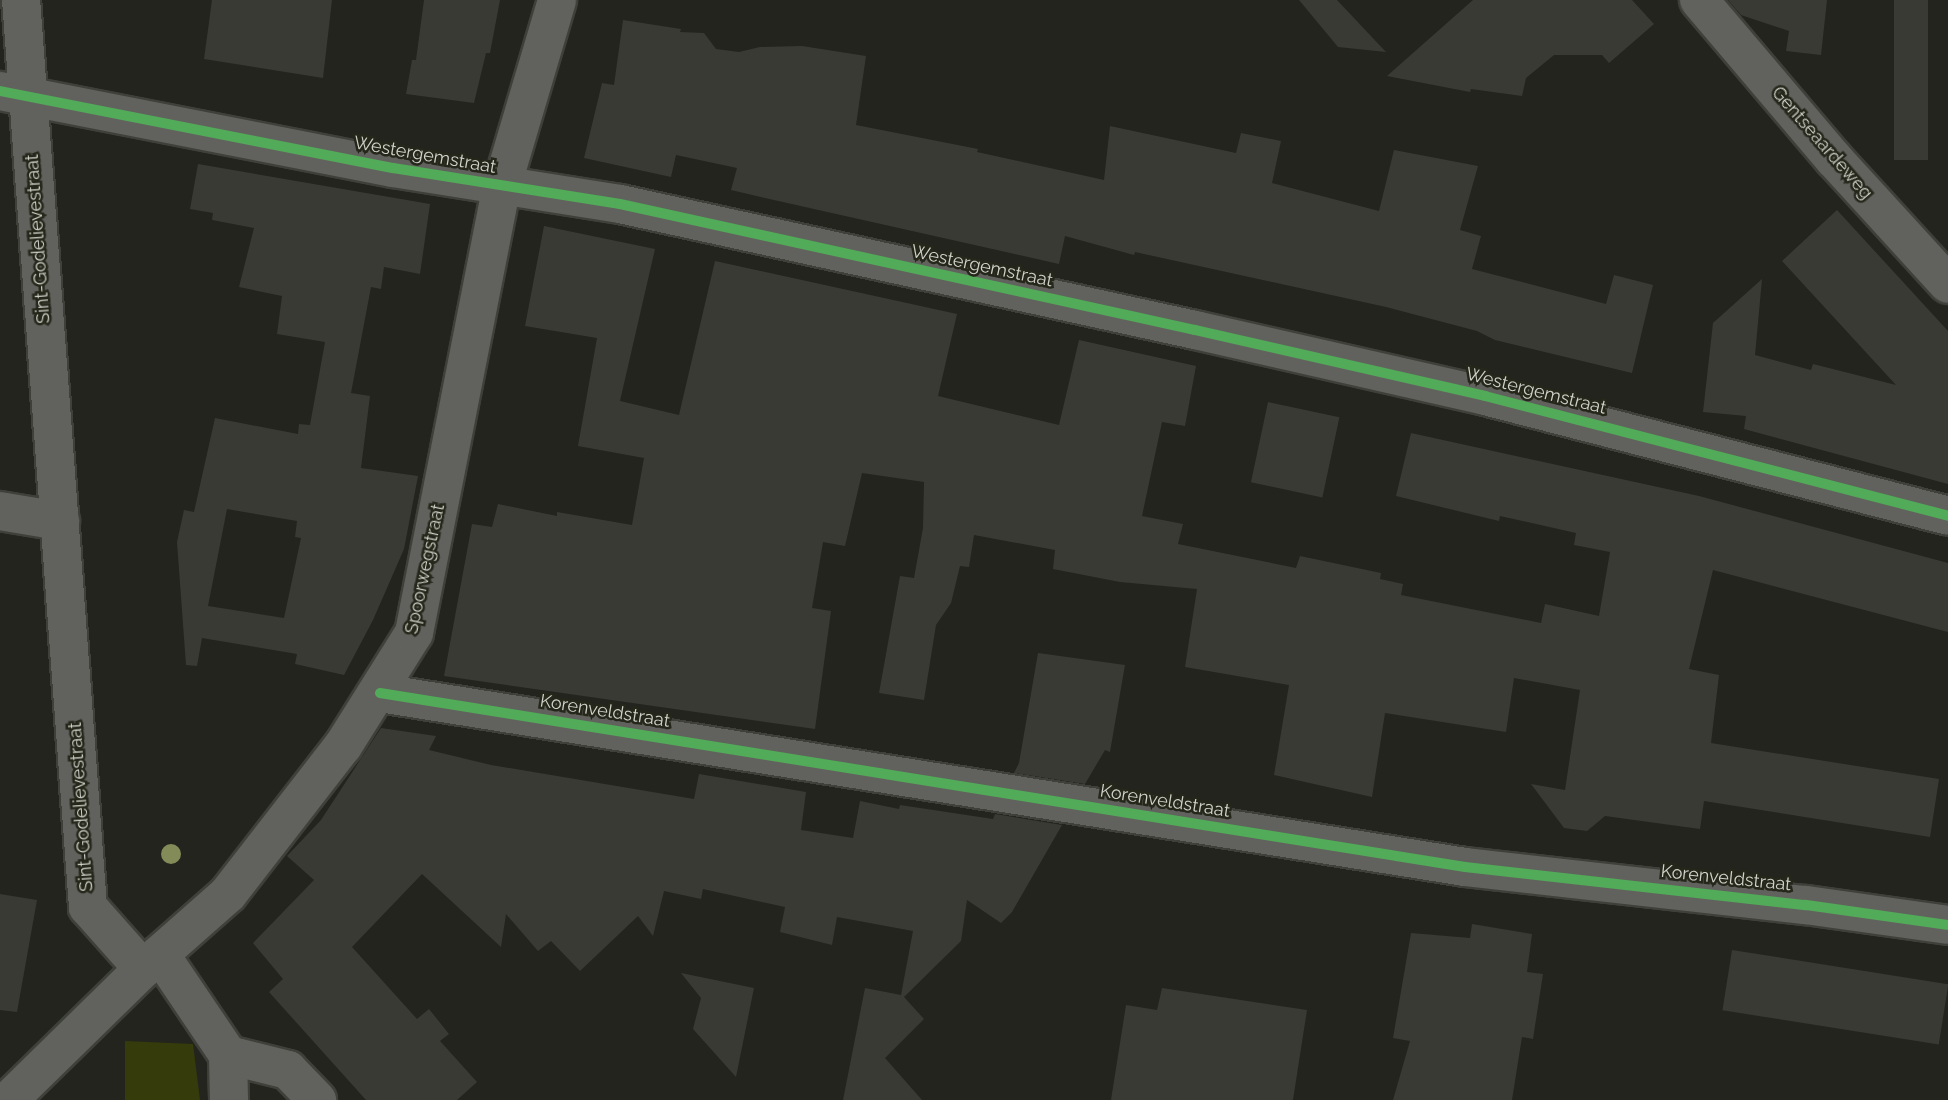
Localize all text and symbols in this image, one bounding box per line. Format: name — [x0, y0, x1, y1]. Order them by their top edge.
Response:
street label: Gentseaardeweg — [1767, 82, 1877, 204]
street label: Westergemstraat — [352, 132, 498, 178]
street label: Sint-Godelievestraat — [21, 154, 55, 324]
street label: Westergemstraat — [909, 240, 1055, 292]
street label: Westergemstraat — [1463, 363, 1609, 419]
street label: Spoorwegstraat — [401, 502, 449, 636]
street label: Korenveldstraat — [539, 690, 671, 732]
street label: Sint-Godelievestraat — [64, 722, 98, 892]
street label: Korenveldstraat — [1099, 780, 1231, 822]
street label: Korenveldstraat — [1660, 860, 1792, 896]

